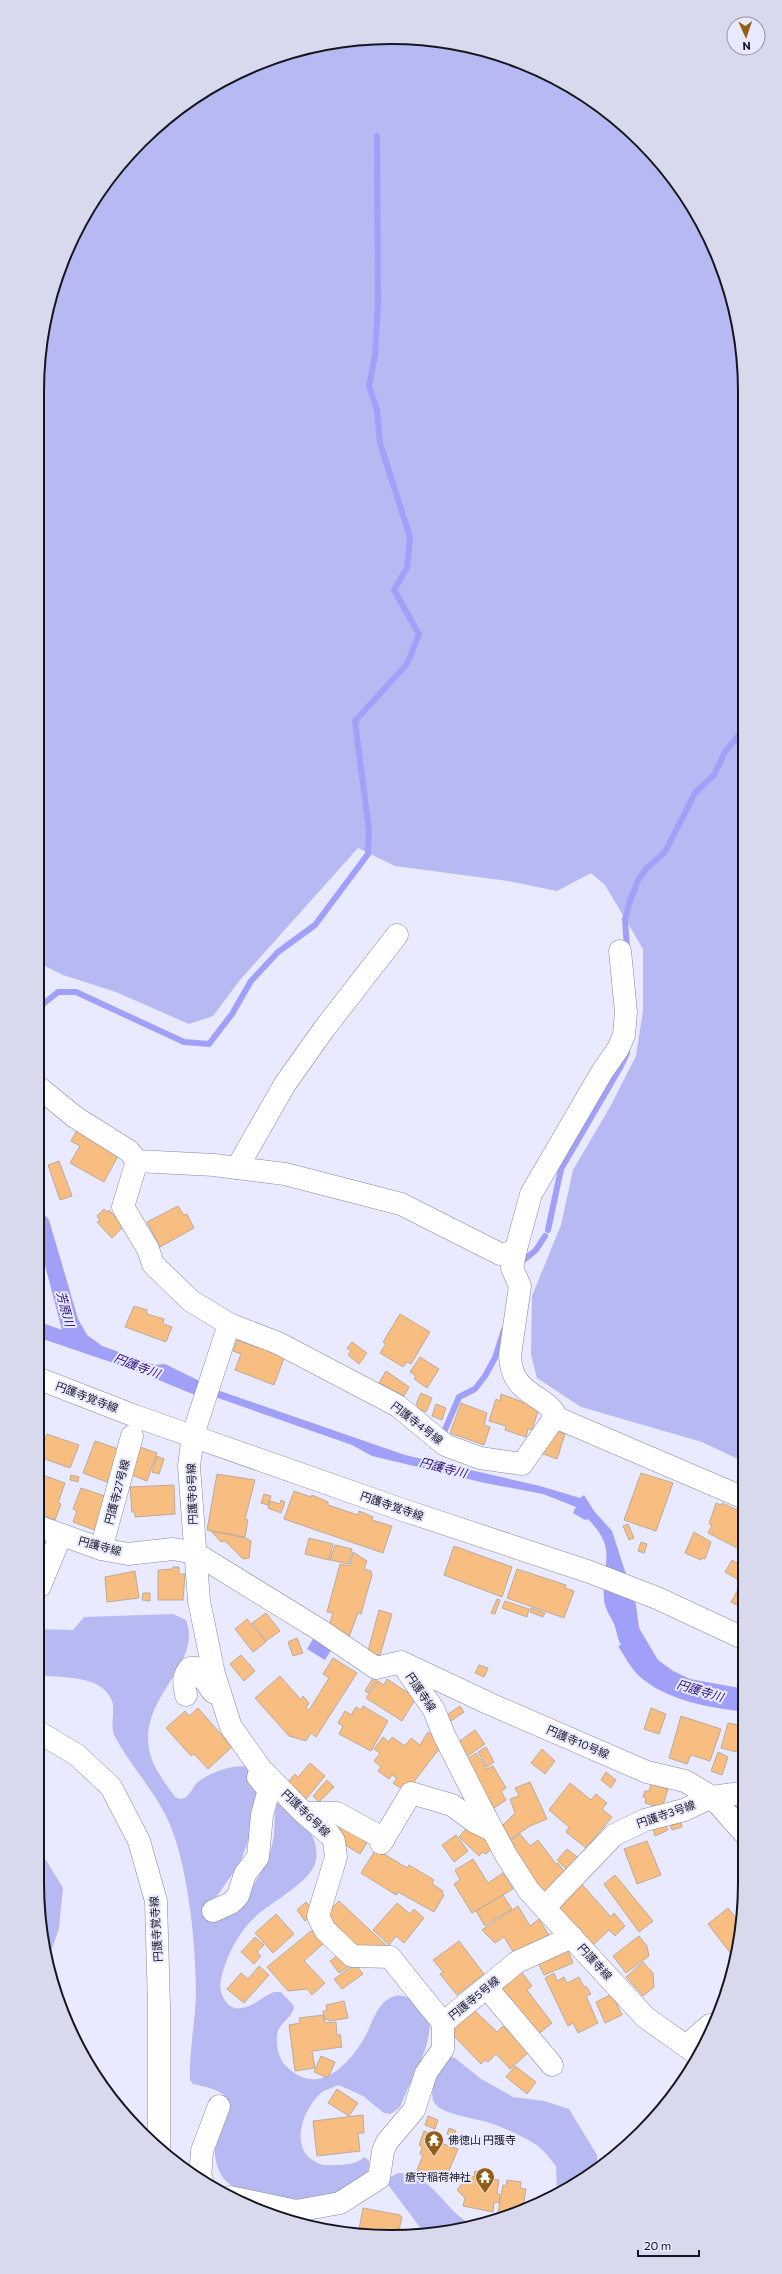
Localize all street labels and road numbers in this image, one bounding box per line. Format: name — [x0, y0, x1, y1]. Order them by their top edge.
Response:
street label: 円護寺覚寺線 — [54, 1379, 120, 1414]
street label: 円護寺4号線 — [389, 1399, 446, 1447]
street label: 円護寺27号線 — [102, 1458, 131, 1526]
street label: 円護寺8号線 — [184, 1463, 199, 1525]
street label: 円護寺覚寺線 — [359, 1489, 425, 1522]
street label: 円護寺線 — [77, 1534, 123, 1557]
street label: 円護寺線 — [404, 1670, 439, 1714]
street label: 円護寺10号線 — [545, 1722, 612, 1761]
street label: 円護寺6号線 — [280, 1787, 333, 1839]
street label: 円護寺3号線 — [635, 1797, 697, 1830]
street label: 円護寺覚寺線 — [147, 1896, 164, 1962]
street label: 円護寺線 — [576, 1941, 615, 1982]
street label: 円護寺5号線 — [446, 1973, 502, 2022]

